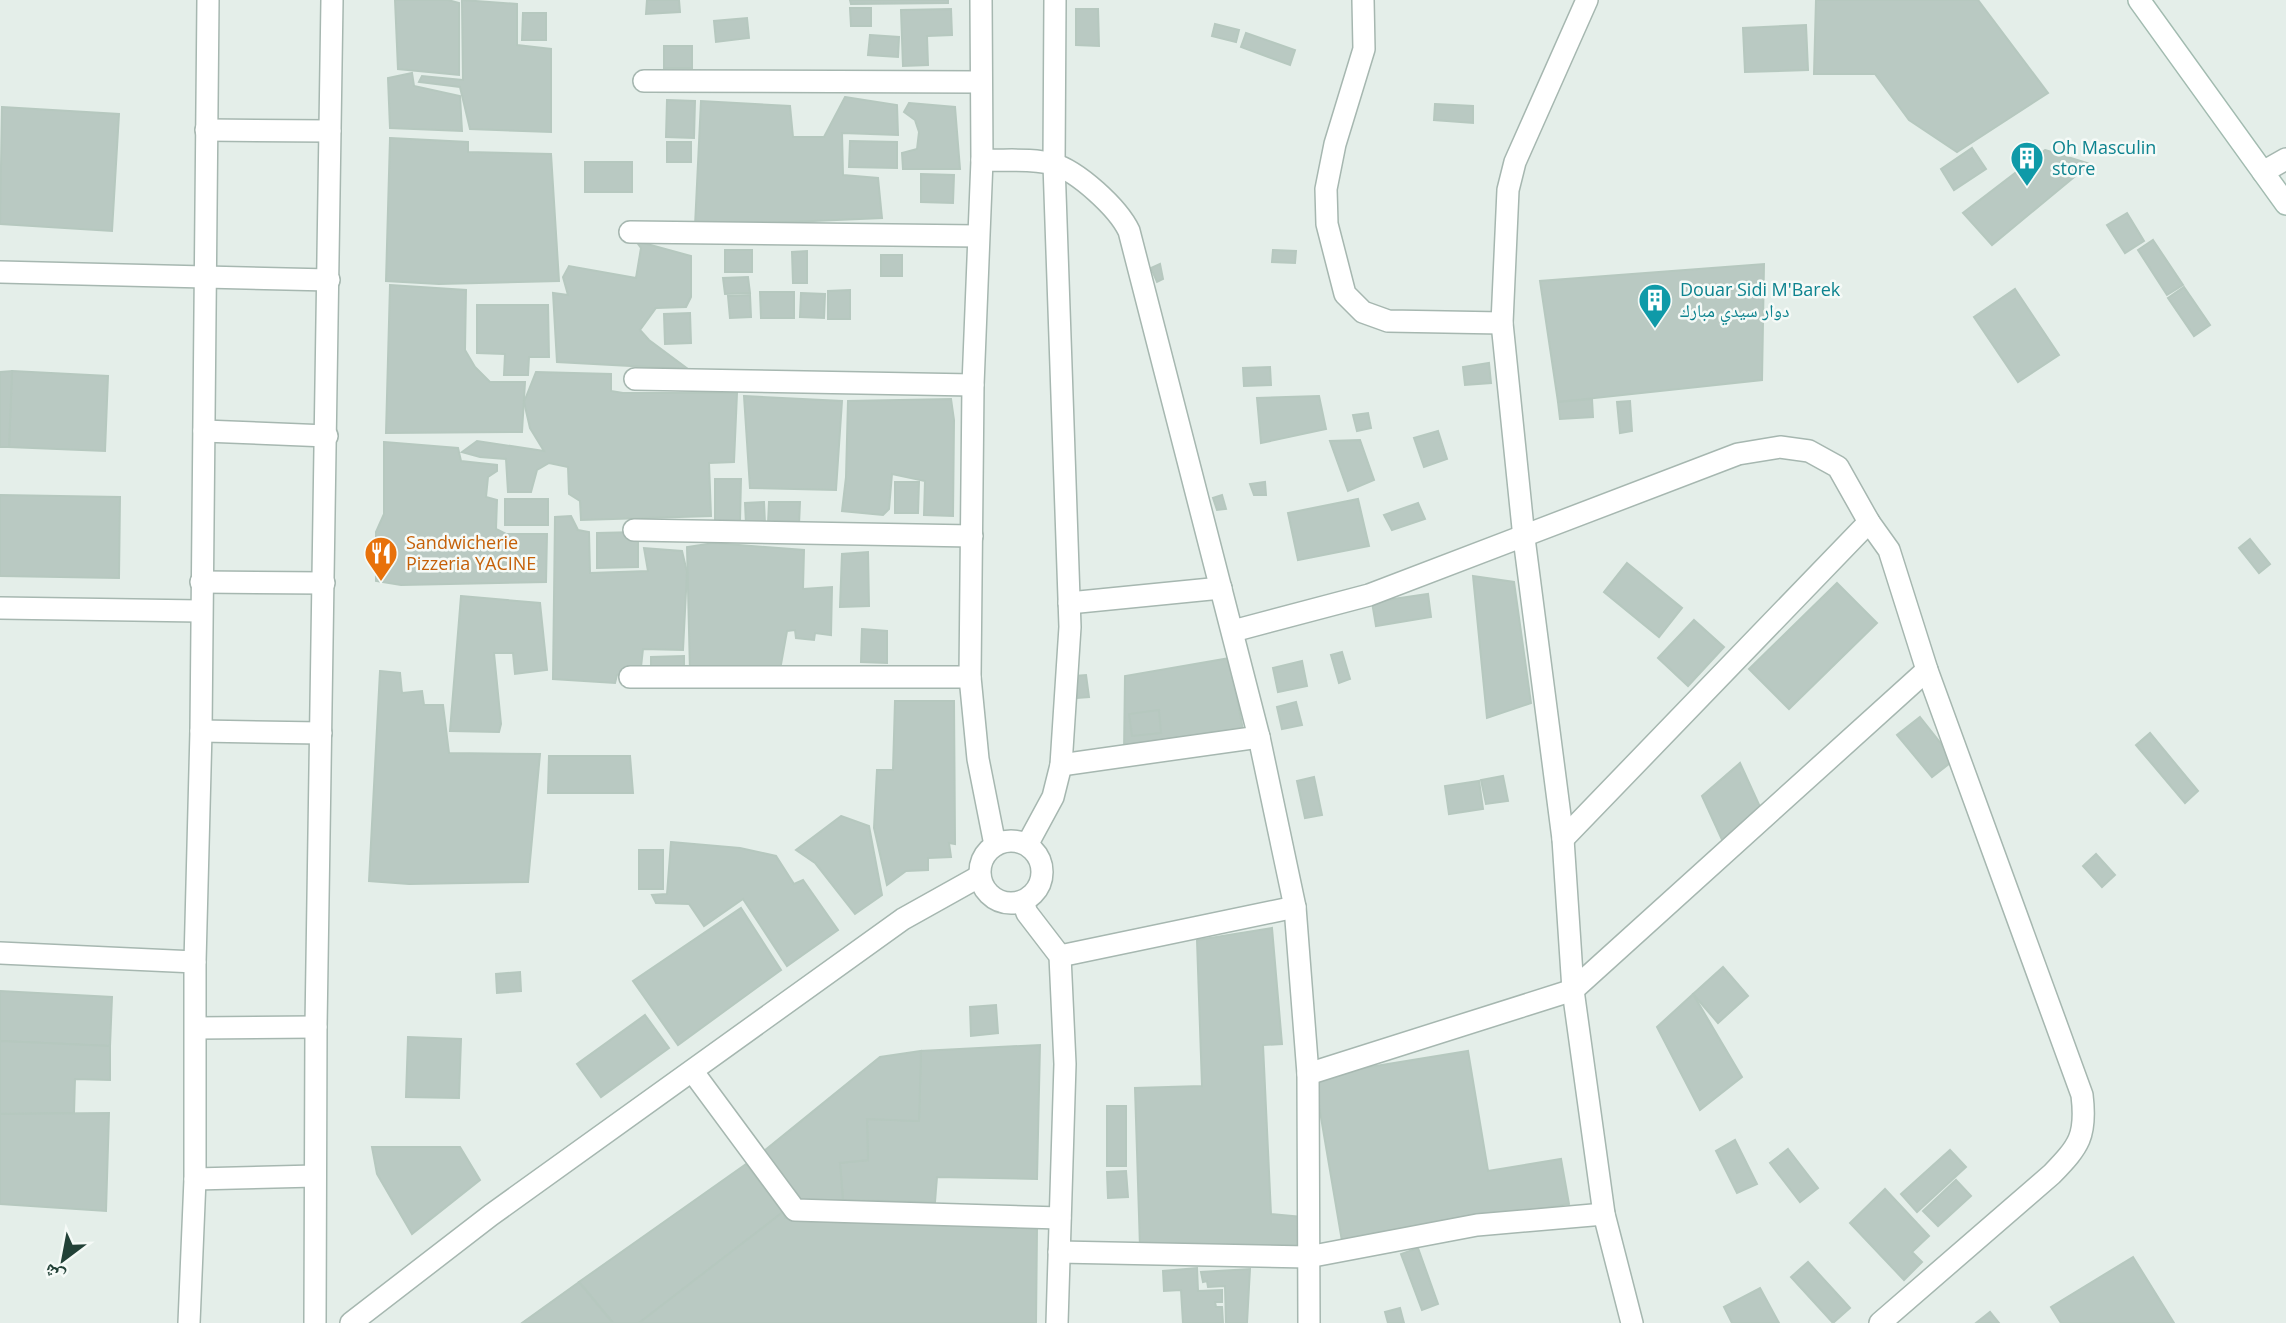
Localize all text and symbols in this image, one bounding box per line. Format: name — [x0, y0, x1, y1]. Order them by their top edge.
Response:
place label: Oh Masculin store — [2052, 135, 2156, 180]
building icon: Oh Masculin store — [2008, 139, 2046, 188]
place label: Douar Sidi M'Barek دوار سيدي مبارك — [1680, 277, 1841, 326]
building icon: Douar Sidi M'Barek دوار سيدي مبارك — [1636, 281, 1674, 330]
place label: Sandwicherie Pizzeria YACINE — [406, 530, 536, 575]
restaurant icon: Sandwicherie Pizzeria YACINE — [362, 534, 400, 583]
north arrow — [28, 1225, 98, 1295]
text: ش — [39, 1258, 69, 1291]

